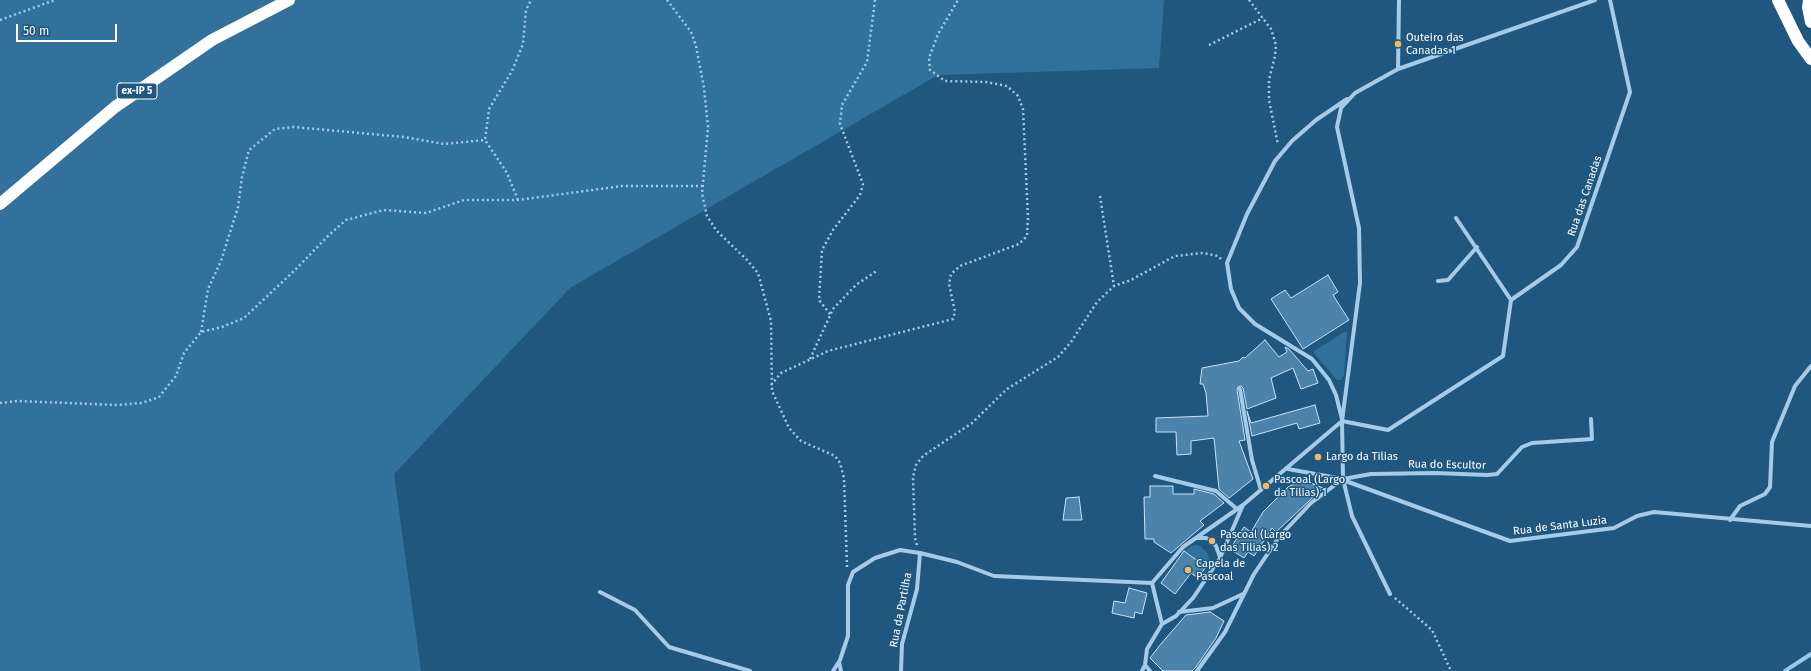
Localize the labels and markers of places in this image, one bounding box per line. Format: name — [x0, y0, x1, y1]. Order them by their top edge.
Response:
place label: Outeiro das Canadas 1 — [1406, 31, 1464, 57]
marker: Outeiro das Canadas 1 — [1393, 39, 1403, 49]
place label: Largo da Tilias — [1326, 450, 1398, 464]
marker: Largo da Tilias — [1313, 452, 1323, 462]
place label: Pascoal (Largo da Tilias) 1 — [1274, 473, 1345, 499]
marker: Pascoal (Largo da Tilias) 1 — [1261, 481, 1271, 491]
place label: Pascoal (Largo das Tilias) 2 — [1220, 528, 1291, 554]
marker: Pascoal (Largo das Tilias) 2 — [1207, 536, 1217, 546]
place label: Capela de Pascoal — [1196, 557, 1245, 583]
marker: Capela de Pascoal — [1183, 565, 1193, 575]

